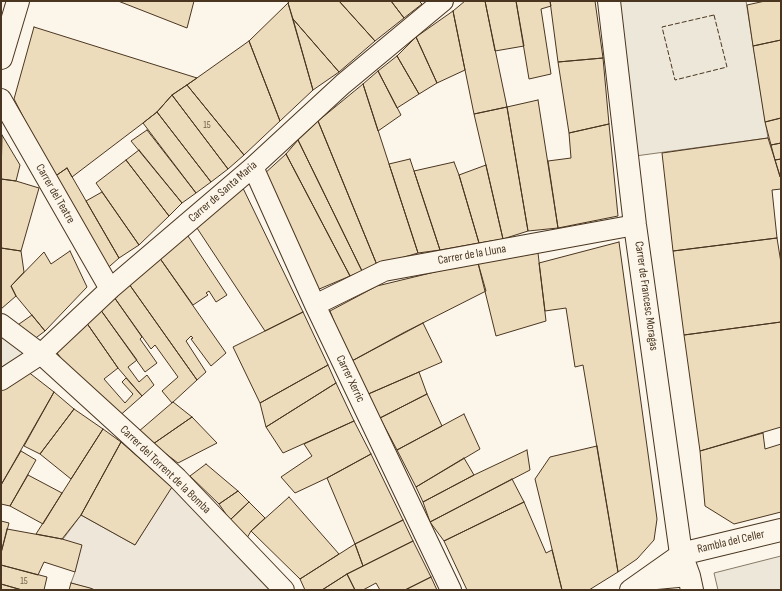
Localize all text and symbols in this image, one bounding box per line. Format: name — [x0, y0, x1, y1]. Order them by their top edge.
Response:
house number: 15 — [203, 119, 211, 131]
street label: Carrer de Santa Maria — [186, 158, 260, 226]
street label: Carrer del Teatre — [32, 162, 78, 226]
street label: Carrer de Francesc Moragas — [631, 240, 661, 352]
street label: Carrer de la Lluna — [437, 242, 507, 268]
street label: Carrer Xerric — [332, 353, 368, 405]
street label: Carrer del Torrent de la Bomba — [117, 423, 213, 517]
street label: Rambla del Celler — [696, 527, 766, 557]
house number: 15 — [20, 575, 28, 587]

